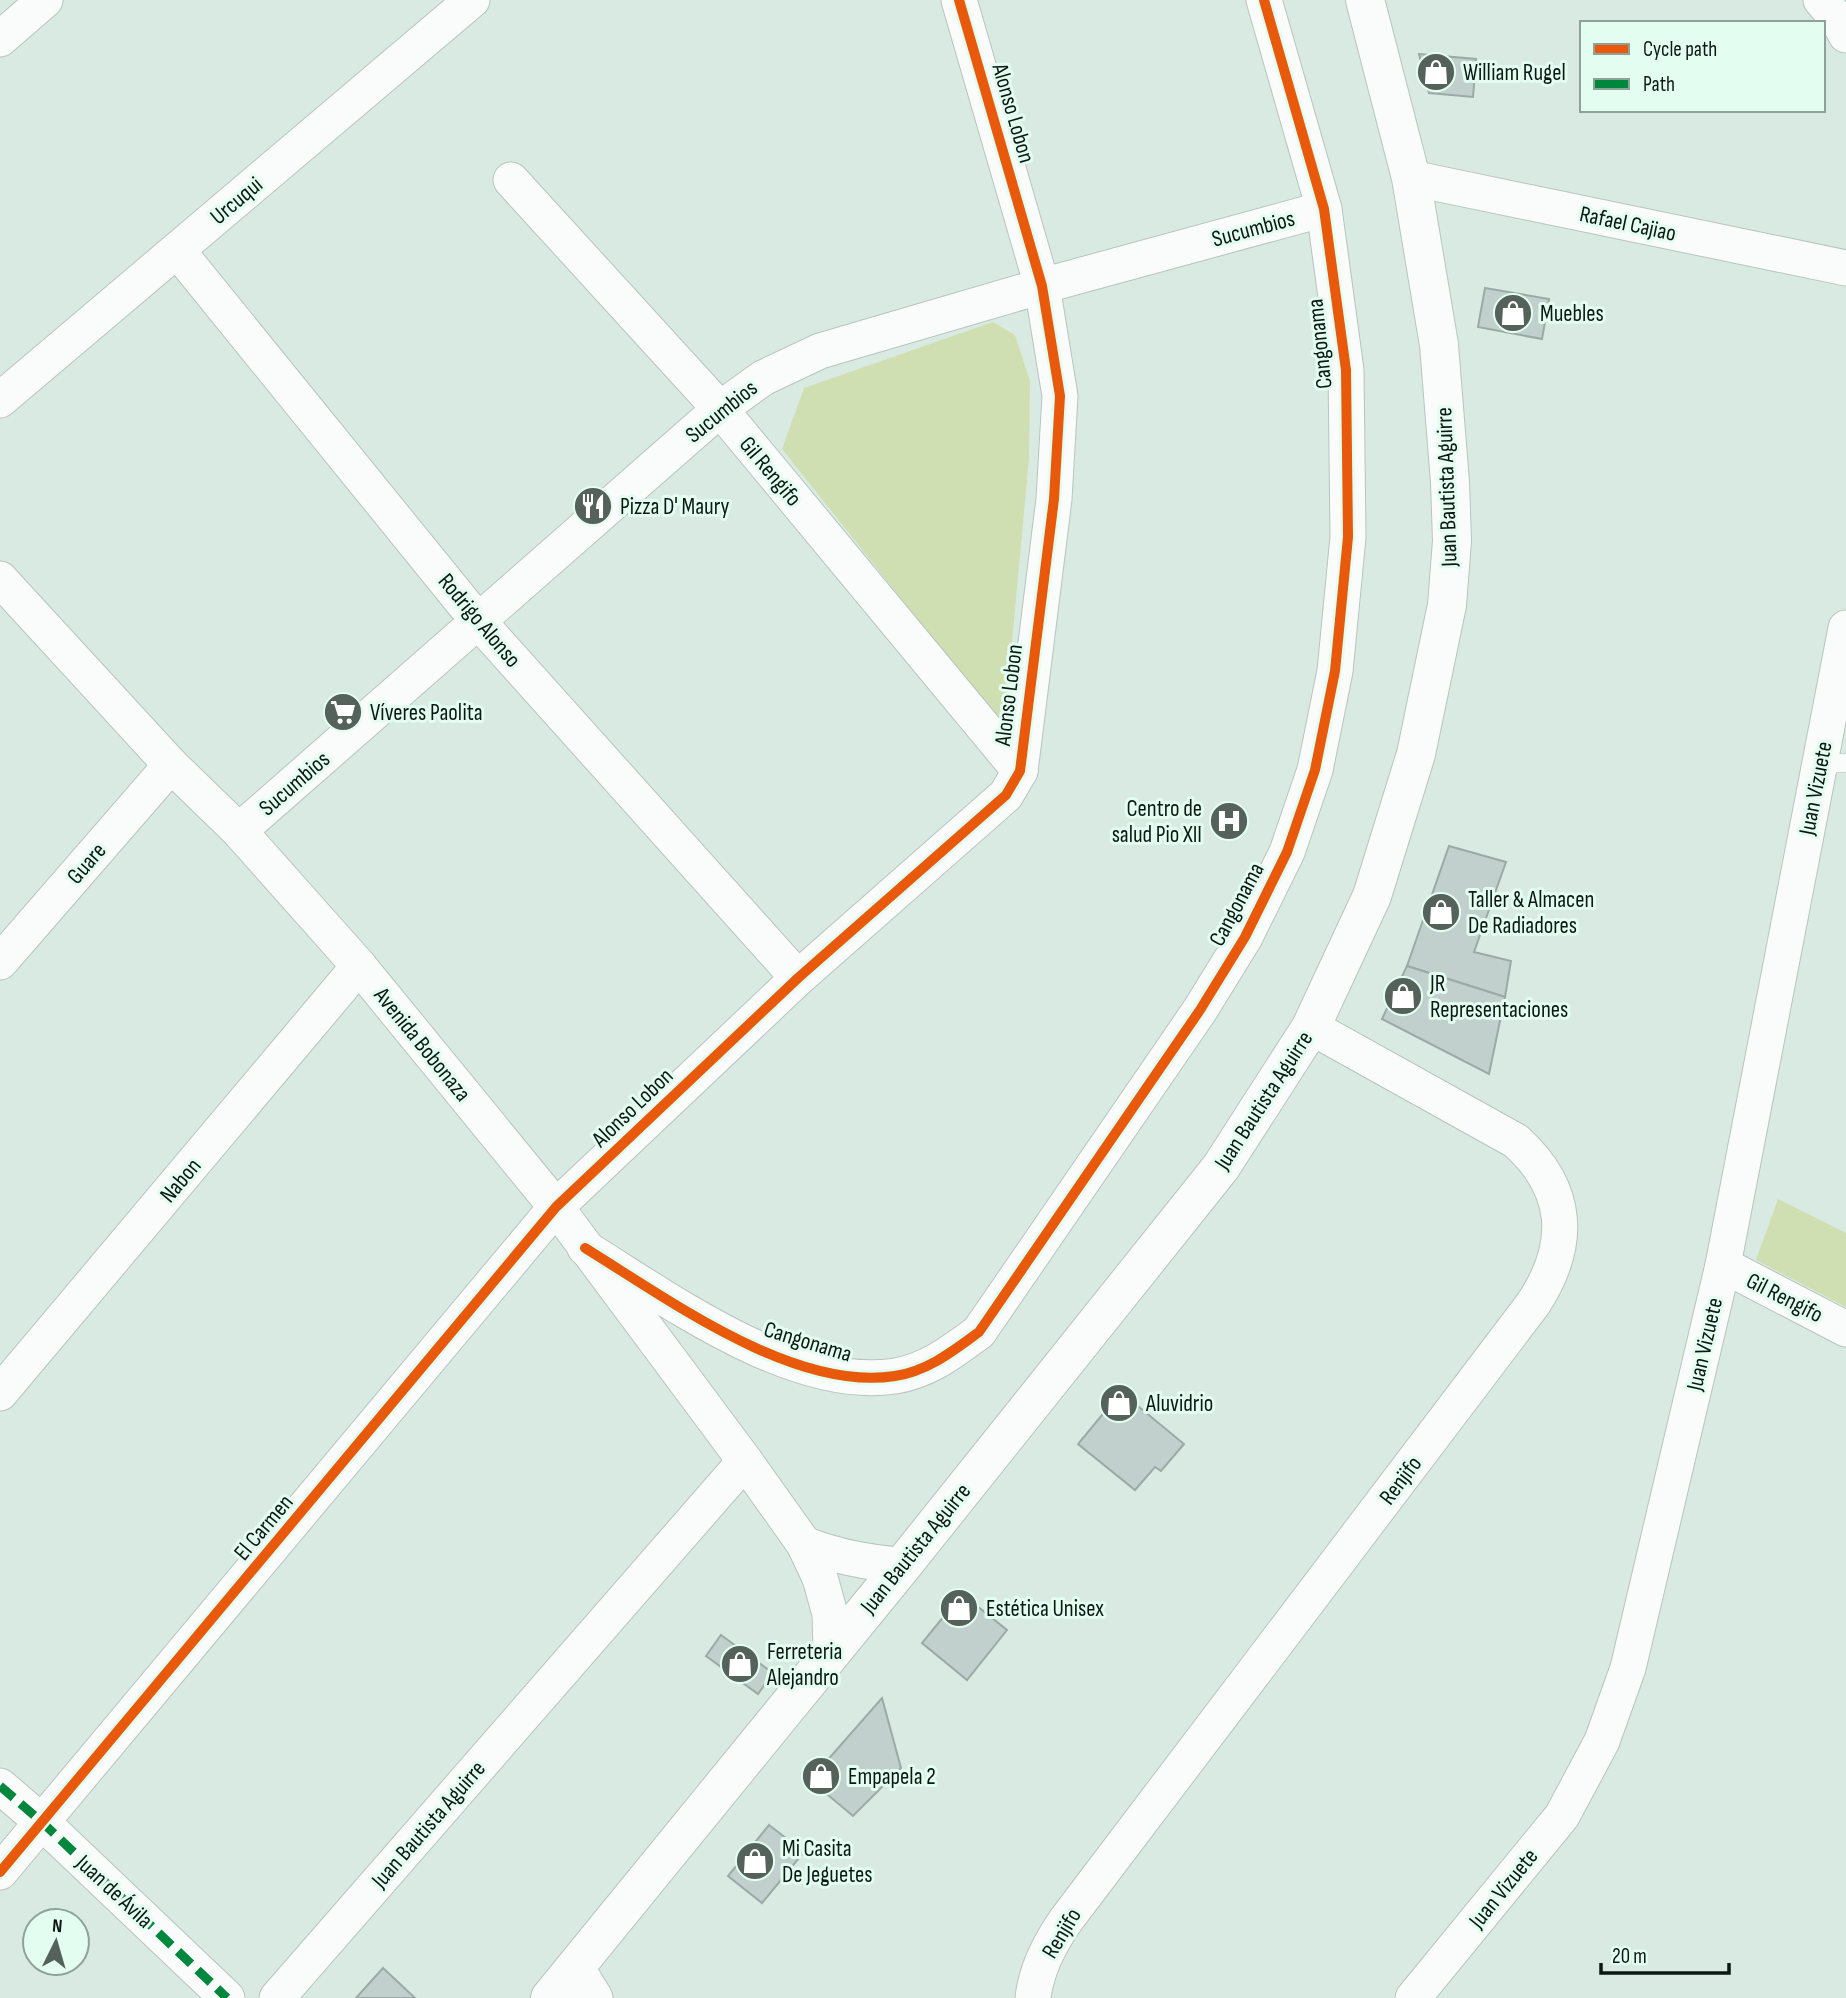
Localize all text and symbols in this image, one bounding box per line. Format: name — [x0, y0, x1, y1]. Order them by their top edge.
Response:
legend — [1580, 21, 1825, 112]
text: Cycle path — [1643, 37, 1717, 62]
shop icon: William Rugel — [1415, 51, 1457, 93]
street label: Alonso Lobon — [985, 59, 1041, 166]
place label: William Rugel — [1463, 59, 1566, 87]
text: Path — [1643, 72, 1675, 97]
street label: Urcuqui — [205, 171, 269, 231]
street label: Rafael Cajiao — [1577, 200, 1679, 248]
street label: Sucumbios — [1209, 204, 1298, 253]
shop icon: Muebles — [1492, 292, 1534, 334]
street label: Cangonama — [1301, 297, 1339, 390]
place label: Muebles — [1540, 300, 1604, 328]
street label: Sucumbios — [680, 374, 763, 449]
street label: Juan Bautista Aguirre — [1430, 407, 1464, 568]
street label: Gil Rengifo — [733, 431, 807, 512]
restaurant icon: Pizza D' Maury — [572, 485, 614, 527]
place label: Pizza D' Maury — [620, 493, 730, 521]
street label: Rodrigo Alonso — [432, 568, 527, 673]
street label: Alonso Lobon — [989, 643, 1029, 748]
supermarket icon: Víveres Paolita — [322, 691, 364, 733]
place label: Víveres Paolita — [370, 699, 483, 727]
street label: Juan Vizuete — [1793, 739, 1839, 838]
street label: Sucumbios — [254, 745, 336, 822]
place label: Centro de salud Pio XII — [1112, 795, 1202, 849]
hospital icon: Centro de salud Pio XII — [1208, 800, 1250, 842]
street label: Guare — [61, 837, 112, 890]
street label: Cangonama — [1203, 858, 1270, 951]
place label: Taller & Almacen De Radiadores — [1468, 886, 1594, 940]
shop icon: Taller & Almacen De Radiadores — [1420, 891, 1462, 933]
place label: JR Representaciones — [1429, 970, 1568, 1024]
shop icon: JR Representaciones — [1382, 975, 1424, 1017]
street label: Avenida Bobonaza — [367, 981, 477, 1107]
street label: Juan Bautista Aguirre — [1208, 1026, 1319, 1176]
street label: Alonso Lobon — [586, 1062, 679, 1154]
street label: Nabon — [154, 1153, 207, 1209]
street label: Gil Rengifo — [1742, 1267, 1828, 1329]
street label: Juan Vizuete — [1680, 1295, 1729, 1394]
street label: Cangonama — [760, 1315, 855, 1369]
shop icon: Aluvidrio — [1098, 1382, 1140, 1424]
place label: Aluvidrio — [1145, 1390, 1213, 1418]
street label: Renjifo — [1374, 1451, 1428, 1510]
street label: Juan Bautista Aguirre — [854, 1478, 977, 1620]
street label: El Carmen — [228, 1489, 299, 1566]
shop icon: Estética Unisex — [938, 1587, 980, 1629]
place label: Estética Unisex — [986, 1595, 1104, 1623]
place label: Ferreteria Alejandro — [766, 1638, 842, 1692]
shop icon: Ferreteria Alejandro — [719, 1643, 761, 1685]
street label: Juan Bautista Aguirre — [365, 1755, 492, 1895]
shop icon: Empapela 2 — [800, 1755, 842, 1797]
place label: Empapela 2 — [848, 1763, 936, 1791]
place label: Mi Casita De Jeguetes — [782, 1835, 872, 1889]
shop icon: Mi Casita De Jeguetes — [734, 1840, 776, 1882]
street label: Juan Vizuete — [1463, 1843, 1544, 1935]
street label: Juan de Ávila — [69, 1848, 159, 1934]
street label: Renjifo — [1036, 1903, 1088, 1964]
north arrow — [21, 1907, 91, 1977]
text: N — [51, 1915, 63, 1938]
scale bar — [1601, 1932, 1729, 1976]
text: 20 m — [1612, 1944, 1647, 1969]

